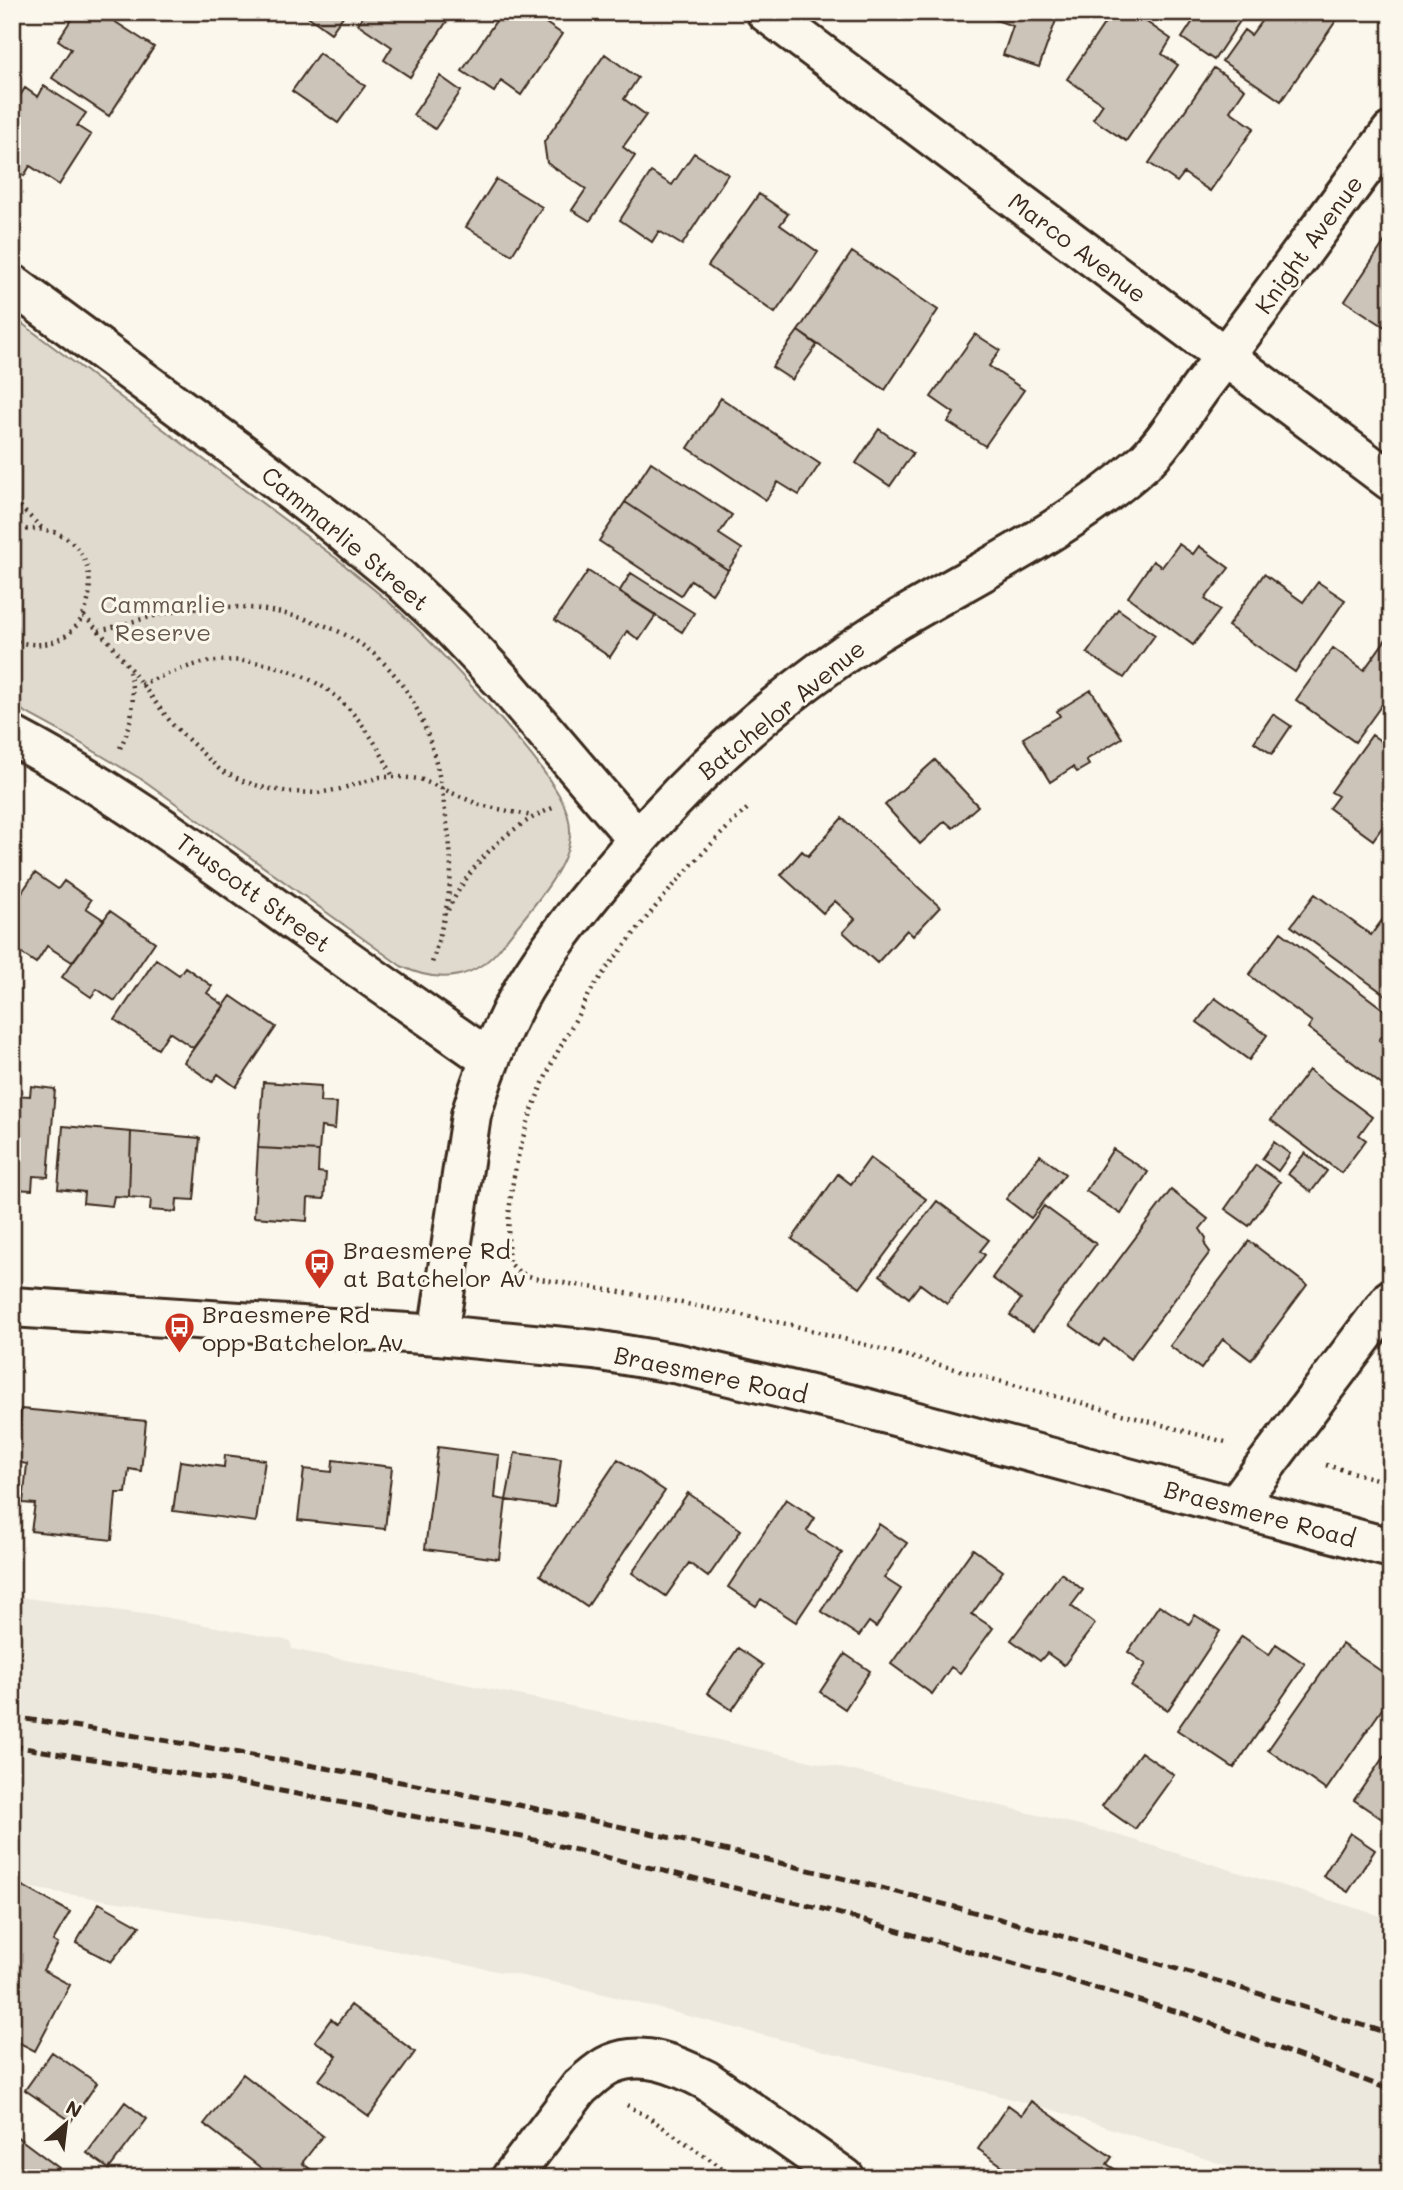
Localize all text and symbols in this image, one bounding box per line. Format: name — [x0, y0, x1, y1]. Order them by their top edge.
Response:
street label: Knight Avenue — [1247, 169, 1369, 319]
street label: Marco Avenue — [1003, 185, 1153, 309]
street label: Cammarlie Street — [256, 459, 436, 617]
park label: Cammarlie Reserve — [100, 588, 226, 647]
street label: Batchelor Avenue — [691, 632, 871, 786]
street label: Truscott Street — [171, 825, 337, 959]
place label: Braesmere Rd at Batchelor Av — [343, 1234, 526, 1293]
bus stop icon: Braesmere Rd at Batchelor Av — [303, 1246, 337, 1290]
place label: Braesmere Rd opp Batchelor Av — [202, 1298, 403, 1357]
bus stop icon: Braesmere Rd opp Batchelor Av — [162, 1310, 196, 1354]
street label: Braesmere Road — [612, 1338, 810, 1410]
street label: Braesmere Road — [1161, 1473, 1359, 1553]
north arrow — [32, 2088, 102, 2158]
text: N — [62, 2094, 86, 2123]

